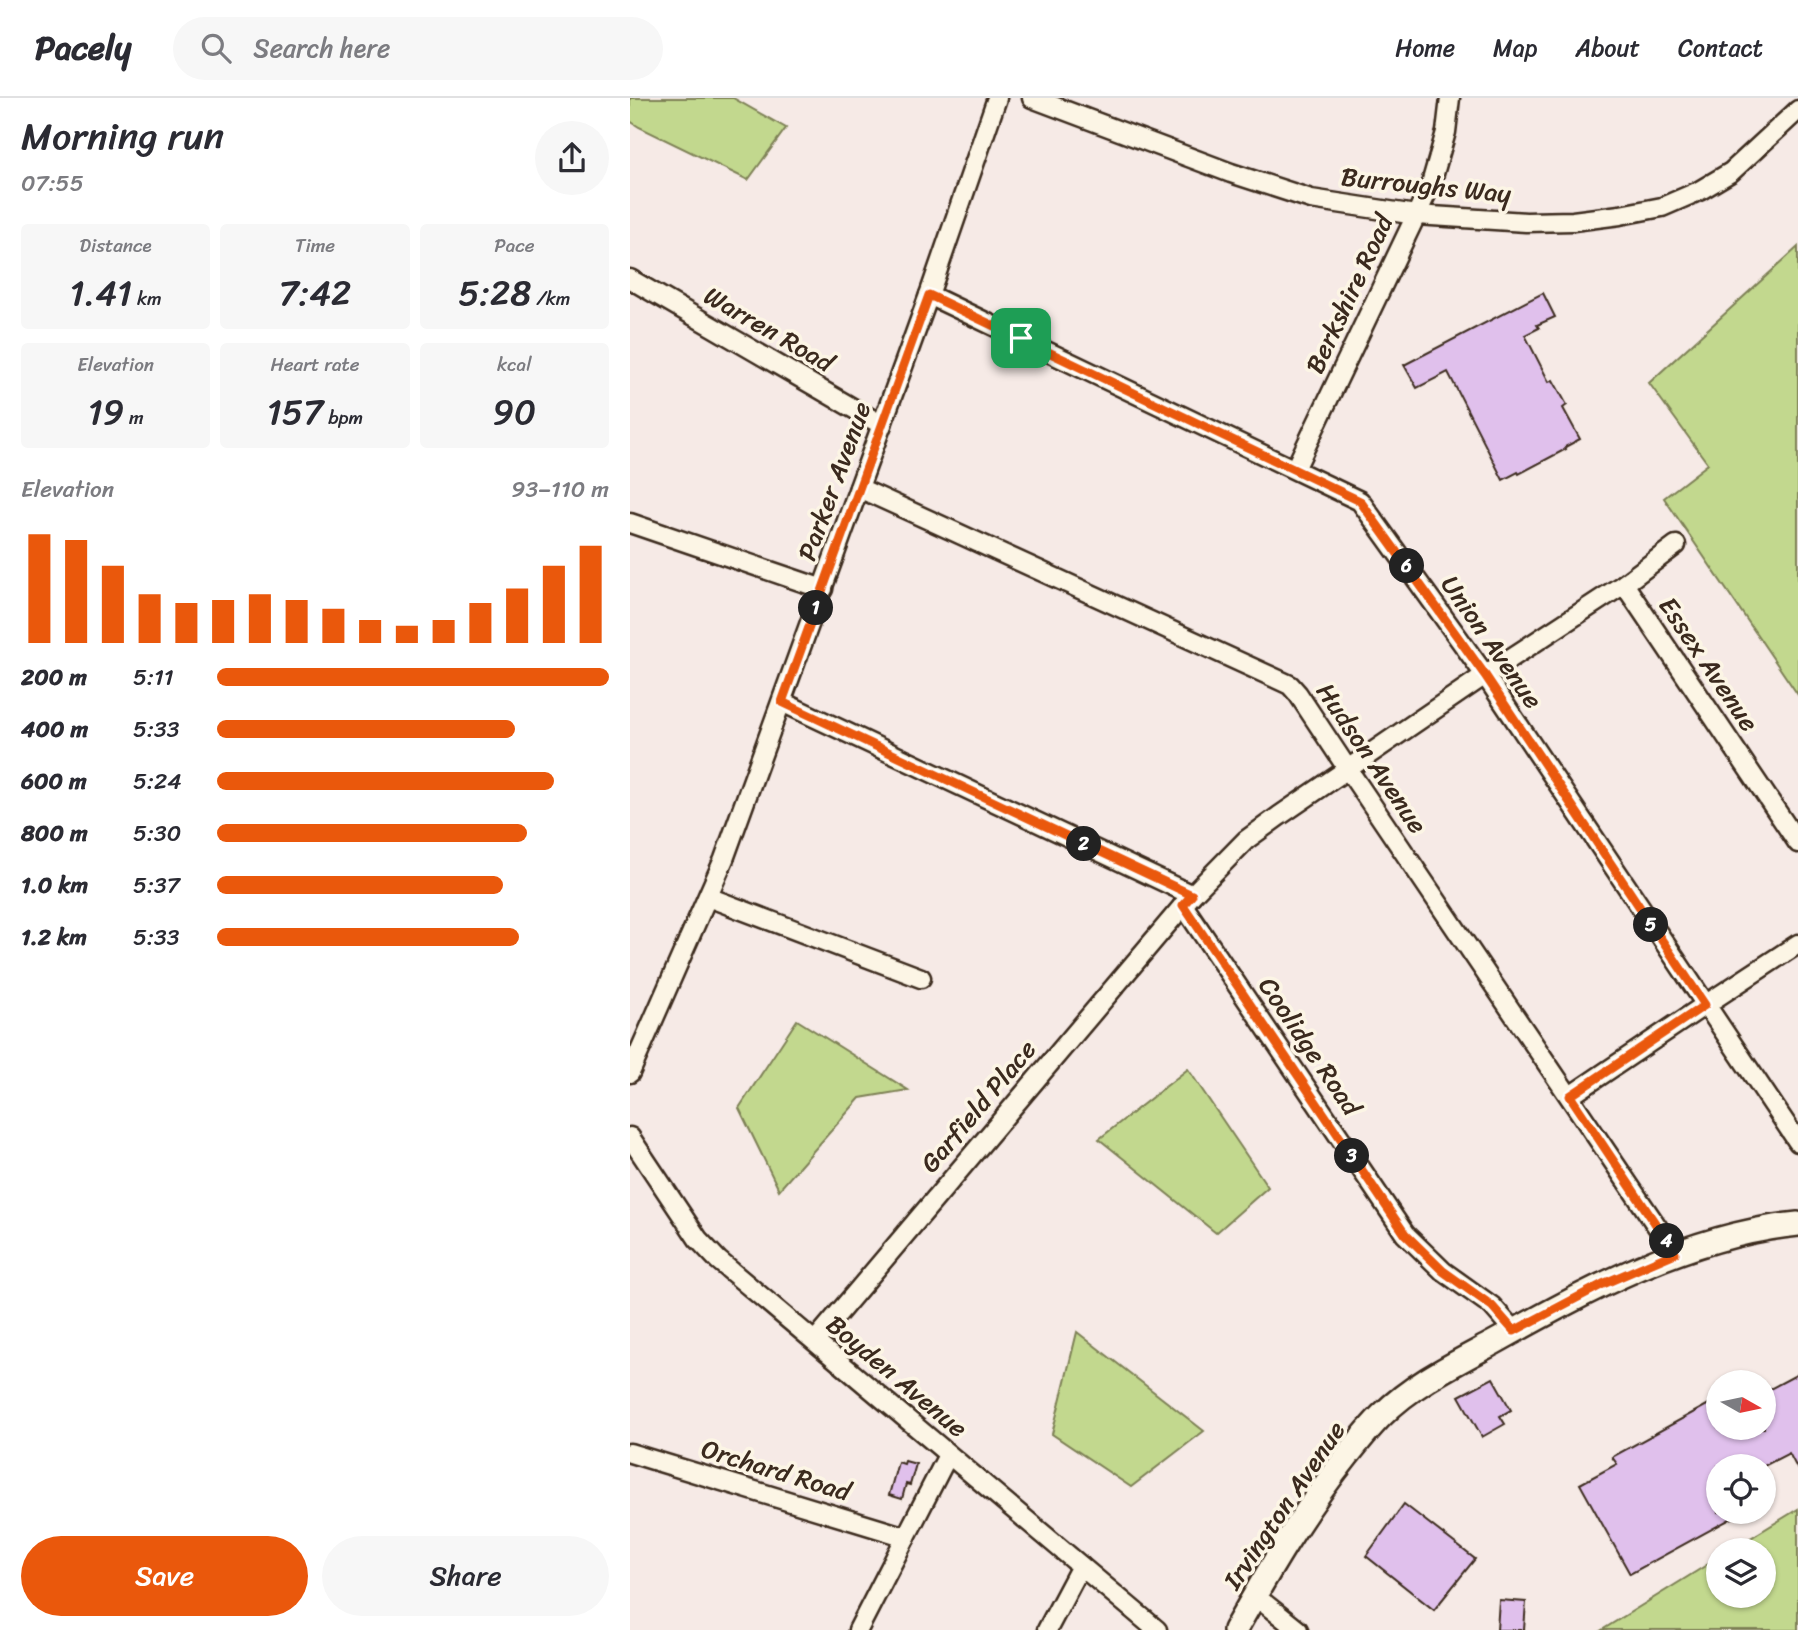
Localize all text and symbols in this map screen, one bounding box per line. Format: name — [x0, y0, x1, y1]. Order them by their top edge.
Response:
search box — [173, 17, 663, 80]
text: Pacely — [35, 19, 131, 77]
text: Search here — [253, 25, 390, 71]
text: Home — [1395, 27, 1455, 69]
text: Map — [1493, 27, 1537, 69]
text: About — [1575, 27, 1640, 69]
text: Contact — [1678, 27, 1763, 69]
icon: search — [197, 29, 235, 67]
text: Morning run — [21, 103, 224, 170]
button: share — [535, 121, 609, 195]
street label: Burroughs Way — [1339, 153, 1514, 217]
text: 07:55 — [21, 163, 84, 204]
street label: Berkshire Road — [1292, 205, 1407, 381]
text: Distance — [80, 229, 152, 262]
text: Time — [295, 229, 335, 262]
text: Pace — [494, 229, 534, 262]
text: 1.41 — [70, 262, 132, 324]
text: 7:42 — [279, 262, 351, 324]
text: 5:28 — [458, 262, 531, 324]
street label: Warren Road — [695, 273, 845, 386]
text: km — [132, 282, 162, 315]
text: /km — [531, 282, 570, 315]
pin — [991, 308, 1051, 368]
icon: arrive — [1002, 319, 1040, 357]
text: Elevation — [77, 348, 154, 381]
text: Heart rate — [270, 348, 360, 381]
text: kcal — [497, 348, 532, 381]
text: 19 — [88, 381, 124, 443]
text: 157 — [267, 381, 323, 443]
text: 90 — [493, 381, 536, 443]
street label: Parker Avenue — [784, 395, 884, 567]
text: m — [124, 401, 144, 434]
text: bpm — [323, 401, 363, 434]
text: Elevation — [21, 469, 114, 510]
text: 93–110 m — [511, 469, 609, 510]
pin: 6 — [1390, 548, 1424, 584]
text: 6 — [1401, 549, 1412, 582]
street label: Union Avenue — [1429, 565, 1555, 719]
street label: Essex Avenue — [1646, 587, 1772, 741]
pin: 1 — [798, 590, 834, 626]
text: 1 — [811, 591, 820, 624]
text: 200 m — [21, 657, 87, 698]
text: 5:11 — [133, 657, 174, 698]
street label: Hudson Avenue — [1304, 673, 1440, 843]
text: 400 m — [21, 709, 88, 750]
text: 5:33 — [133, 709, 179, 750]
text: 600 m — [21, 761, 87, 802]
text: 5:24 — [133, 761, 182, 802]
text: 800 m — [21, 813, 88, 854]
text: 5:30 — [133, 813, 181, 854]
pin: 2 — [1066, 826, 1102, 862]
text: 2 — [1078, 827, 1089, 860]
text: 1.0 km — [21, 865, 88, 906]
text: 5:37 — [133, 865, 180, 906]
pin: 5 — [1634, 908, 1668, 942]
text: 5 — [1645, 908, 1656, 941]
text: 1.2 km — [21, 917, 87, 958]
text: 5:33 — [133, 917, 179, 958]
street label: Coolidge Road — [1246, 967, 1375, 1127]
street label: Garfield Place — [908, 1029, 1048, 1183]
pin: 3 — [1334, 1138, 1370, 1174]
text: 3 — [1346, 1139, 1357, 1172]
pin: 4 — [1650, 1224, 1684, 1258]
text: 4 — [1661, 1224, 1672, 1257]
street label: Boyden Avenue — [816, 1302, 978, 1450]
north arrow — [1706, 1370, 1776, 1440]
map controls — [1706, 1370, 1776, 1608]
street label: Irvington Avenue — [1210, 1411, 1358, 1600]
street label: Orchard Road — [696, 1425, 859, 1515]
button: locate — [1706, 1454, 1776, 1524]
button: Save — [21, 1536, 308, 1616]
button: Share — [322, 1536, 609, 1616]
button: layers — [1706, 1538, 1776, 1608]

